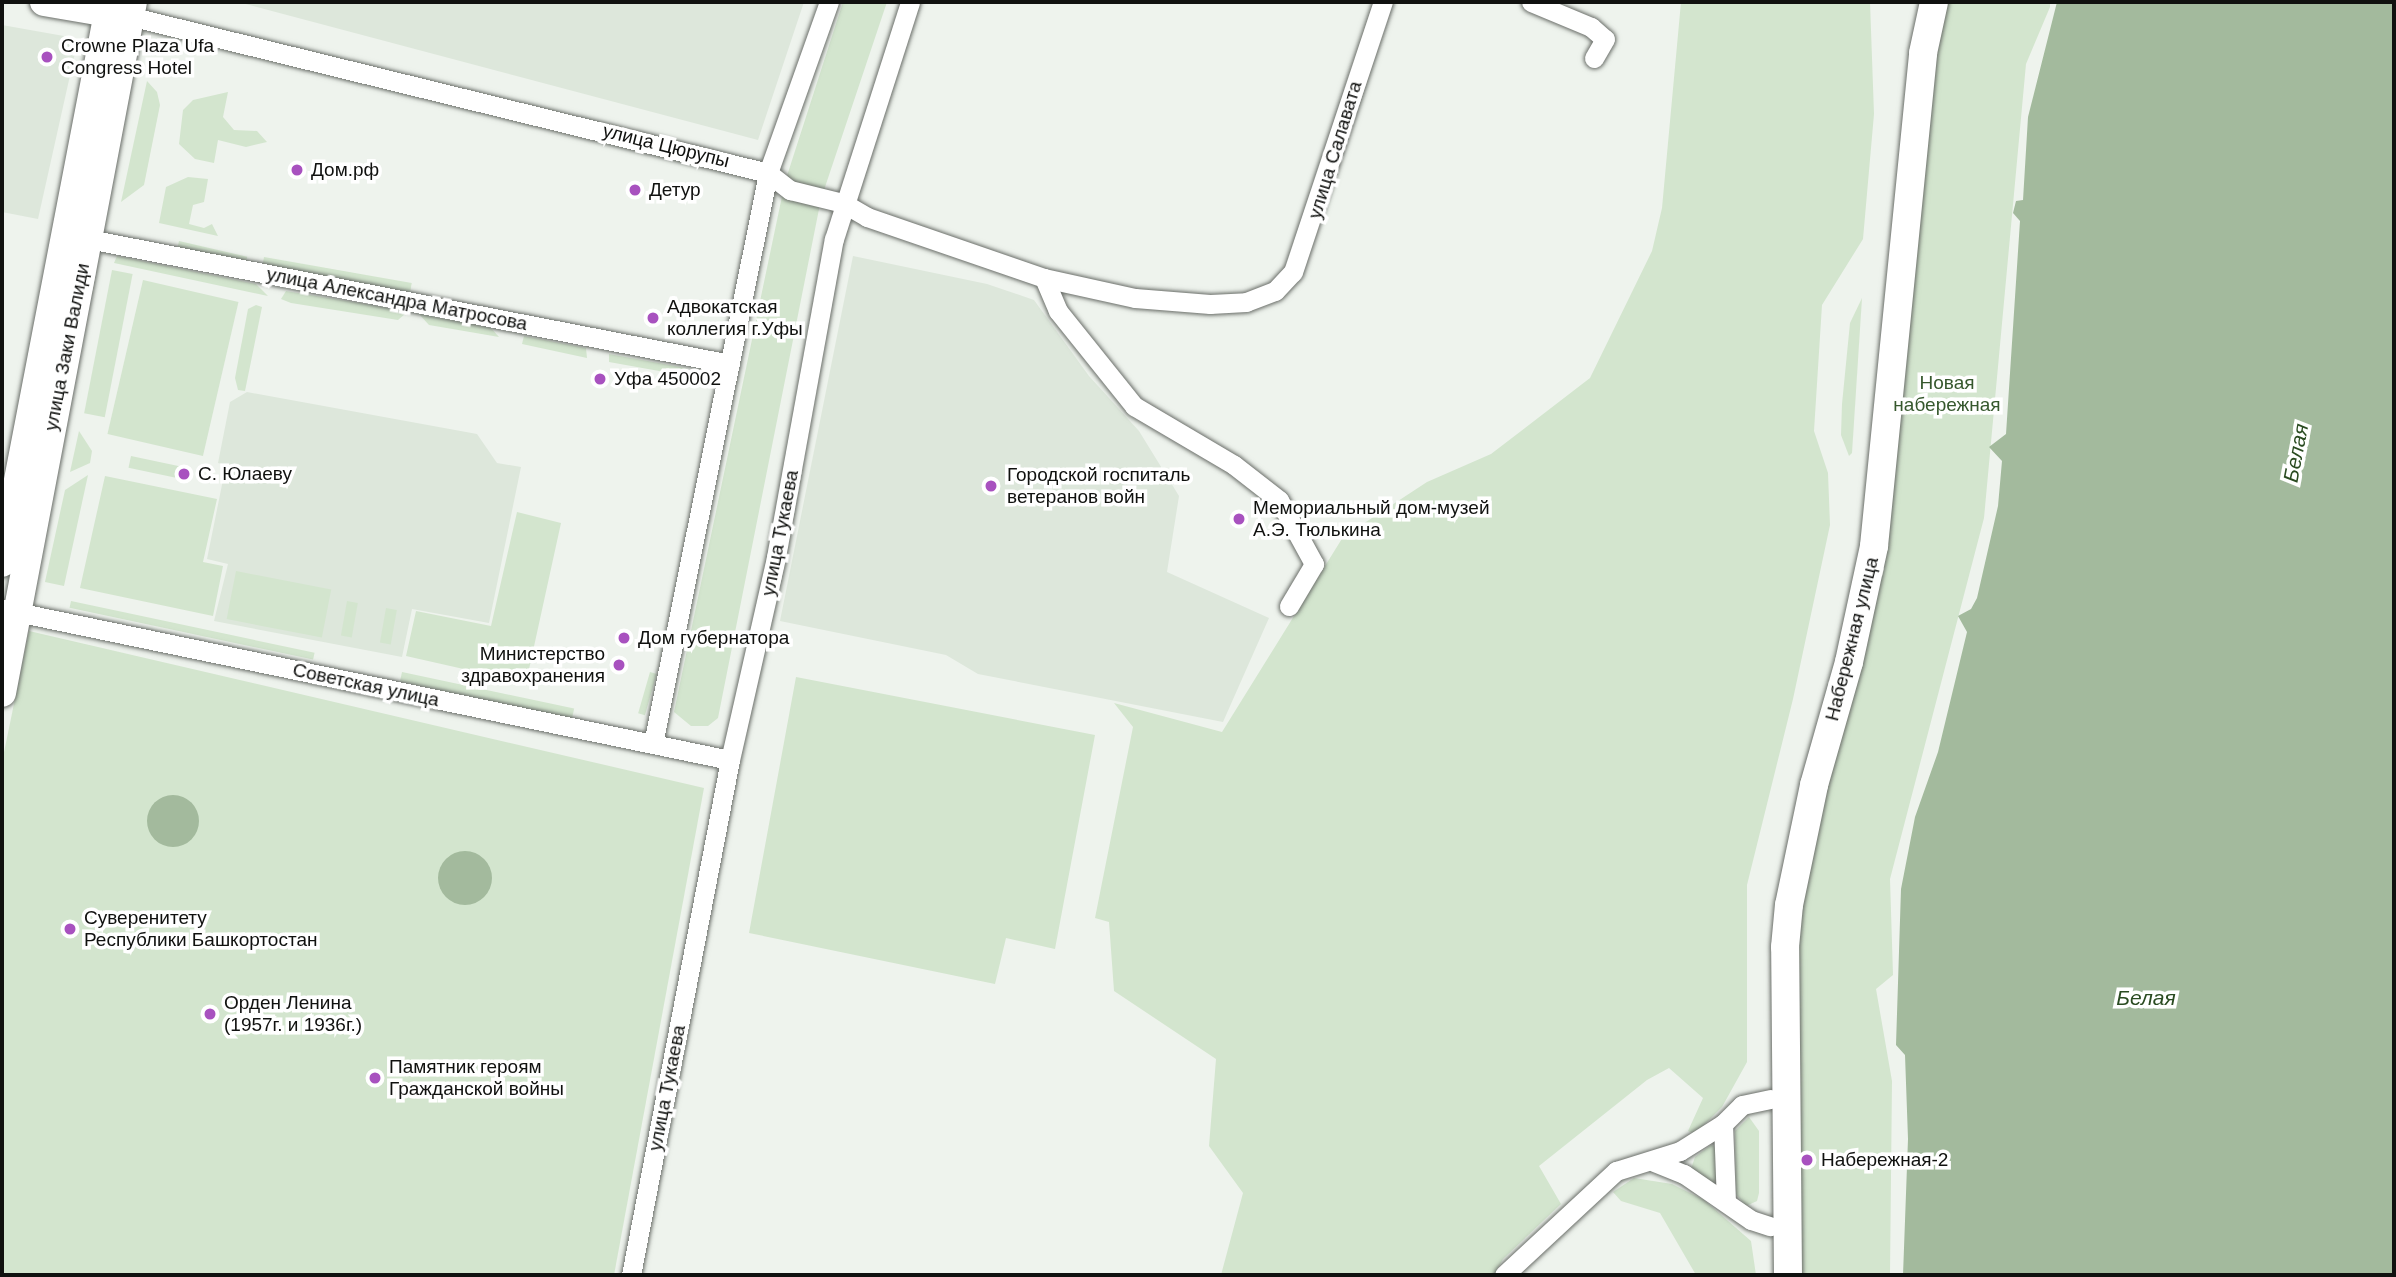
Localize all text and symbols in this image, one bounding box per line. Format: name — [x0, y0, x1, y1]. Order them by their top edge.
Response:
place label: Crowne Plaza Ufa Congress Hotel — [61, 35, 214, 79]
marker: Crowne Plaza Ufa Congress Hotel — [39, 49, 55, 65]
street label: улица Салавата — [1303, 78, 1367, 222]
street label: улица Цюрупы — [600, 119, 732, 173]
place label: Дом.рф — [311, 159, 379, 181]
marker: Дом.рф — [289, 162, 305, 178]
place label: Детур — [649, 179, 701, 201]
marker: Детур — [627, 182, 643, 198]
street label: улица Заки Валиди — [40, 261, 94, 433]
street label: улица Александра Матросова — [265, 263, 529, 335]
place label: Адвокатская коллегия г.Уфы — [667, 296, 803, 340]
marker: Адвокатская коллегия г.Уфы — [645, 310, 661, 326]
place label: Уфа 450002 — [614, 368, 721, 390]
marker: Уфа 450002 — [592, 371, 608, 387]
park label: Новая набережная — [1893, 372, 2001, 416]
water label: Белая — [2278, 421, 2314, 485]
place label: С. Юлаеву — [198, 463, 292, 485]
place label: Городской госпиталь ветеранов войн — [1007, 464, 1190, 508]
marker: С. Юлаеву — [176, 466, 192, 482]
street label: улица Тукаева — [757, 468, 803, 598]
marker: Городской госпиталь ветеранов войн — [981, 476, 1001, 496]
place label: Мемориальный дом-музей А.Э. Тюлькина — [1253, 497, 1490, 541]
marker: Мемориальный дом-музей А.Э. Тюлькина — [1231, 511, 1247, 527]
street label: Набережная улица — [1821, 555, 1883, 723]
place label: Дом губернатора — [638, 627, 789, 649]
marker: Дом губернатора — [616, 630, 632, 646]
place label: Министерство здравохранения — [461, 643, 605, 687]
marker: Министерство здравохранения — [611, 657, 627, 673]
street label: Советская улица — [291, 658, 441, 712]
place label: Суверенитету Республики Башкортостан — [84, 907, 317, 951]
marker: Суверенитету Республики Башкортостан — [62, 921, 78, 937]
water label: Белая — [2116, 985, 2176, 1011]
place label: Орден Ленина (1957г. и 1936г.) — [224, 992, 362, 1036]
marker: Орден Ленина (1957г. и 1936г.) — [202, 1006, 218, 1022]
street label: улица Тукаева — [644, 1023, 690, 1153]
place label: Памятник героям Гражданской войны — [389, 1056, 564, 1100]
marker: Памятник героям Гражданской войны — [367, 1070, 383, 1086]
place label: Набережная-2 — [1821, 1149, 1948, 1171]
marker: Набережная-2 — [1799, 1152, 1815, 1168]

